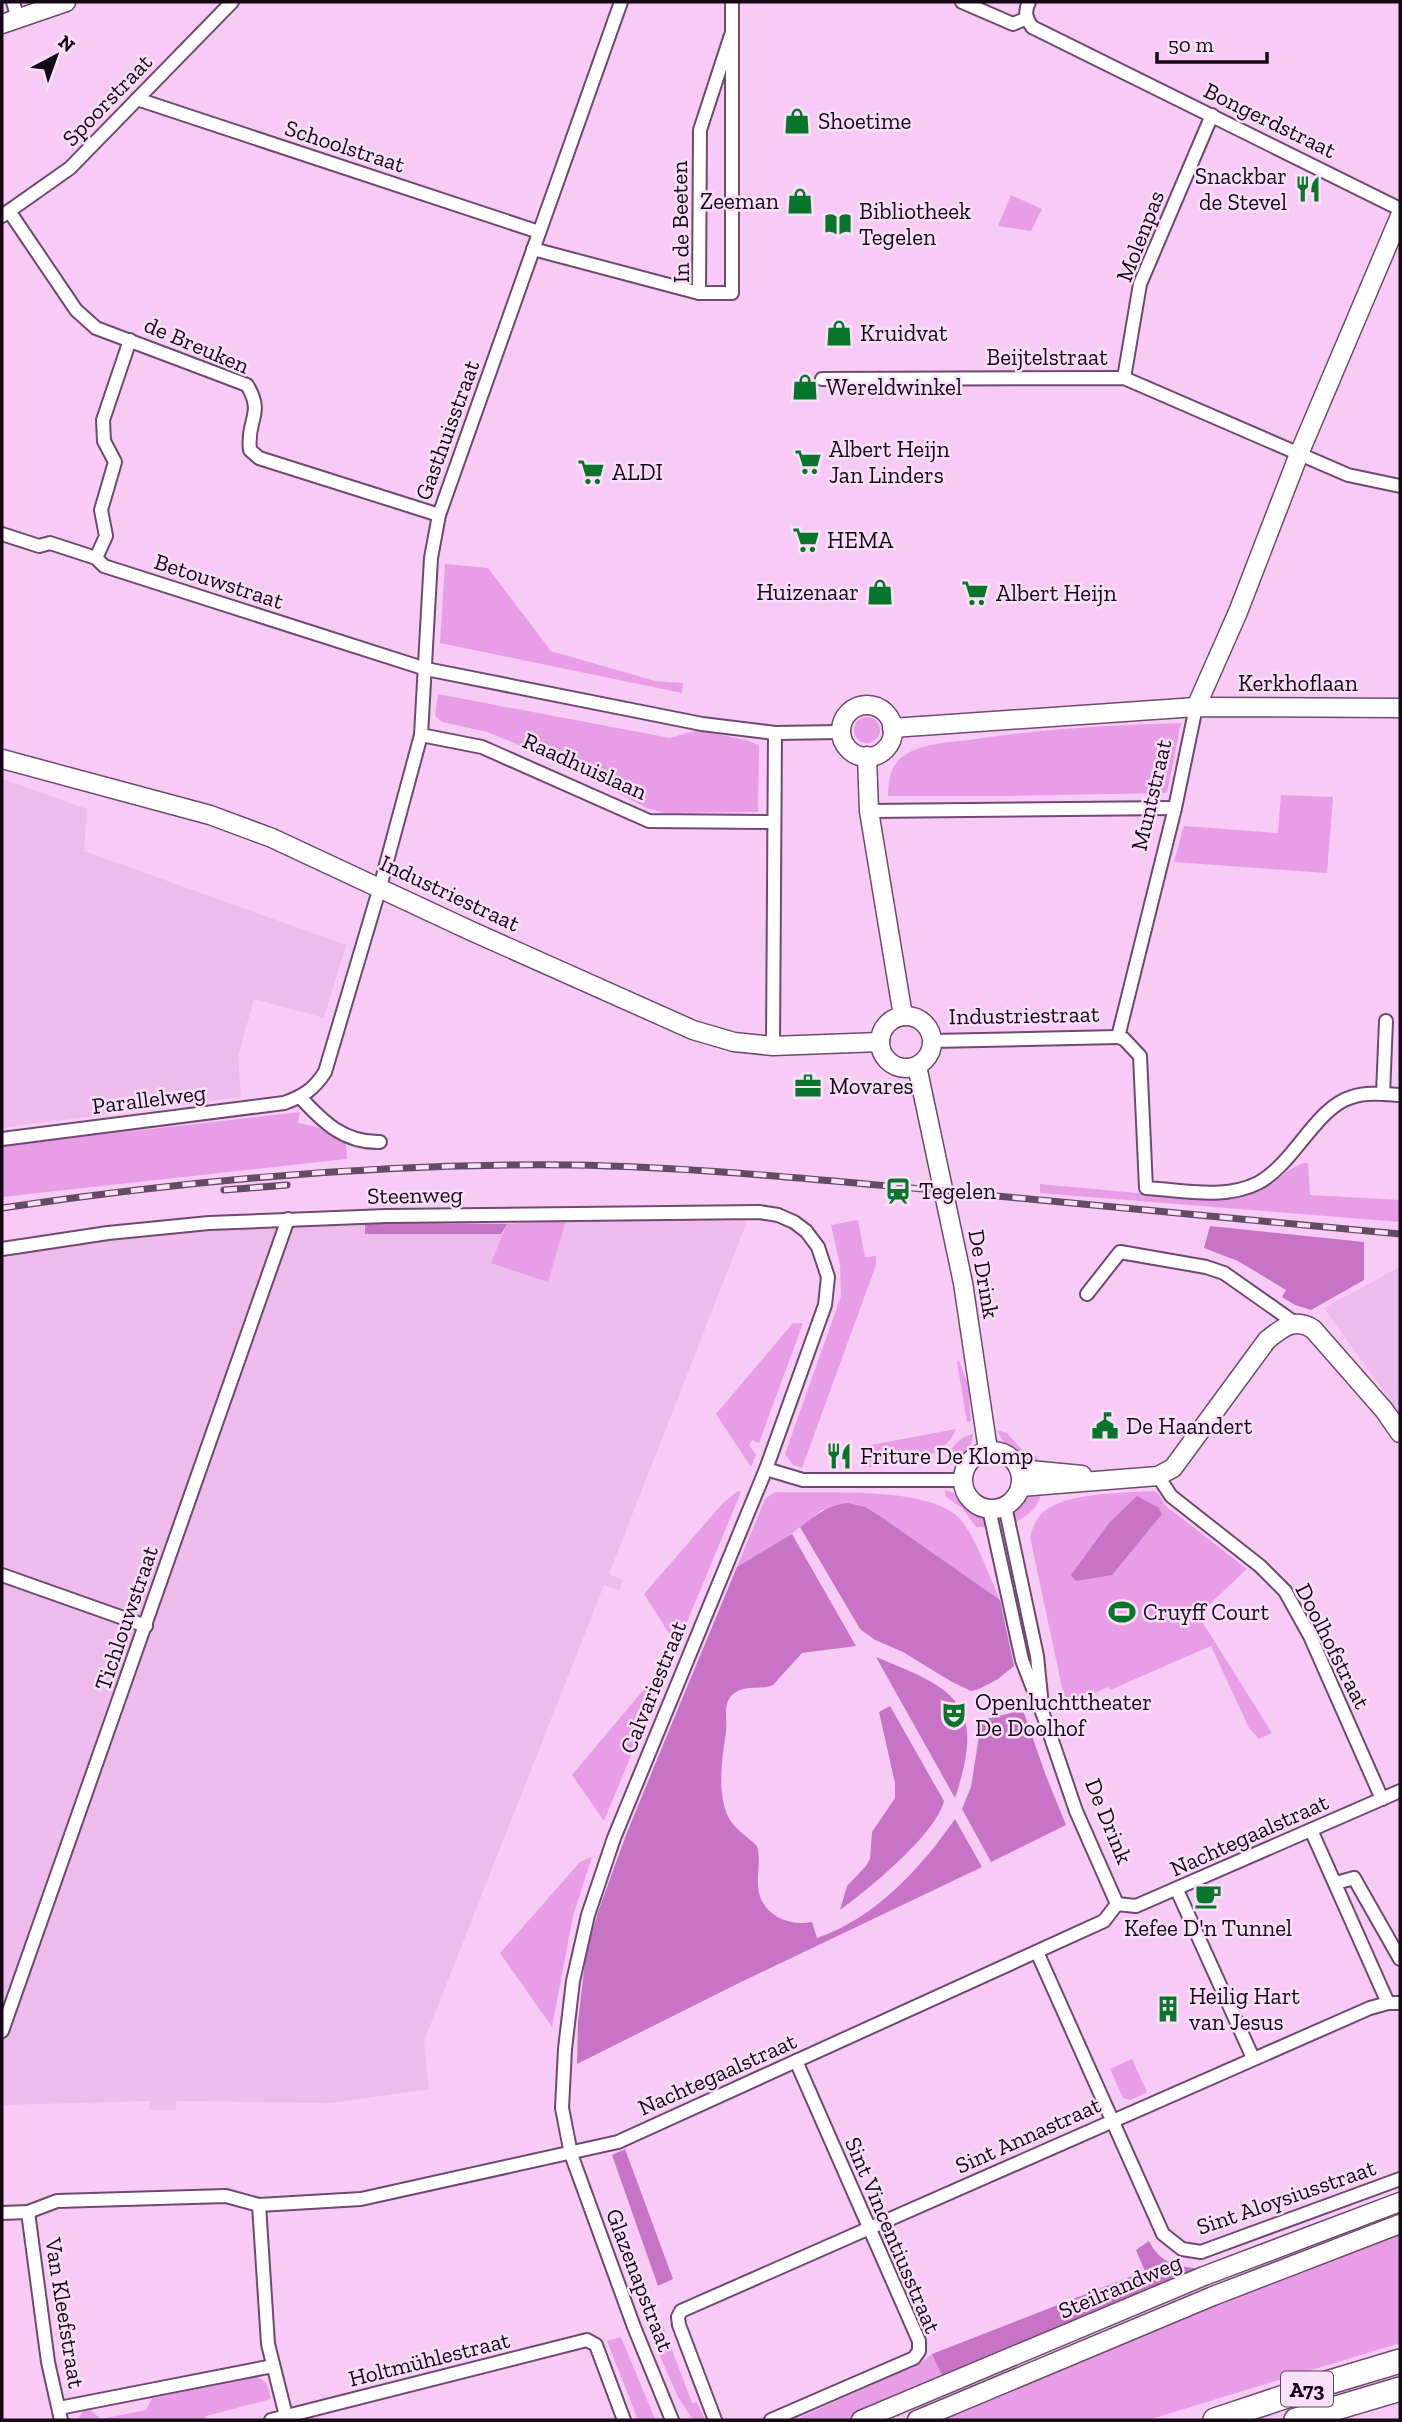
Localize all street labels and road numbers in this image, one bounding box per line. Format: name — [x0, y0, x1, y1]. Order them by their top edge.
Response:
street label: Spoorstraat — [56, 48, 158, 152]
street label: Bongerdstraat — [1199, 76, 1341, 164]
street label: Schoolstraat — [281, 113, 409, 179]
street label: In de Beeten — [665, 161, 695, 283]
street label: Molenpas — [1110, 186, 1170, 286]
street label: de Breuken — [140, 310, 254, 380]
street label: Beijtelstraat — [986, 343, 1108, 371]
street label: Gasthuisstraat — [409, 356, 485, 504]
street label: Betouwstraat — [151, 547, 288, 615]
street label: Kerkhoflaan — [1238, 669, 1358, 697]
street label: Raadhuislaan — [519, 726, 651, 806]
street label: Muntstraat — [1125, 736, 1178, 853]
street label: Industriestraat — [376, 848, 525, 938]
street label: Industriestraat — [948, 1000, 1100, 1030]
street label: Parallelweg — [90, 1078, 208, 1120]
street label: Steenweg — [367, 1180, 464, 1210]
street label: De Drink — [962, 1227, 1006, 1321]
street label: Tichlouwstraat — [88, 1542, 164, 1694]
street label: Doolhofstraat — [1289, 1579, 1377, 1714]
street label: Calvariestraat — [614, 1616, 692, 1757]
street label: De Drink — [1079, 1774, 1139, 1868]
street label: Nachtegaalstraat — [1165, 1787, 1333, 1882]
street label: Nachtegaalstraat — [633, 2026, 801, 2121]
street label: Sint Annastraat — [951, 2090, 1106, 2180]
street label: Sint Vincentiusstraat — [839, 2133, 947, 2338]
street label: Sint Aloysiusstraat — [1193, 2153, 1380, 2241]
street label: Glazenapstraat — [600, 2205, 680, 2356]
street label: Van Kleefstraat — [39, 2235, 91, 2391]
street label: Steilrandweg — [1054, 2247, 1186, 2325]
street label: Holtmühlestraat — [346, 2325, 513, 2393]
road number: A73 — [1281, 2372, 1333, 2406]

